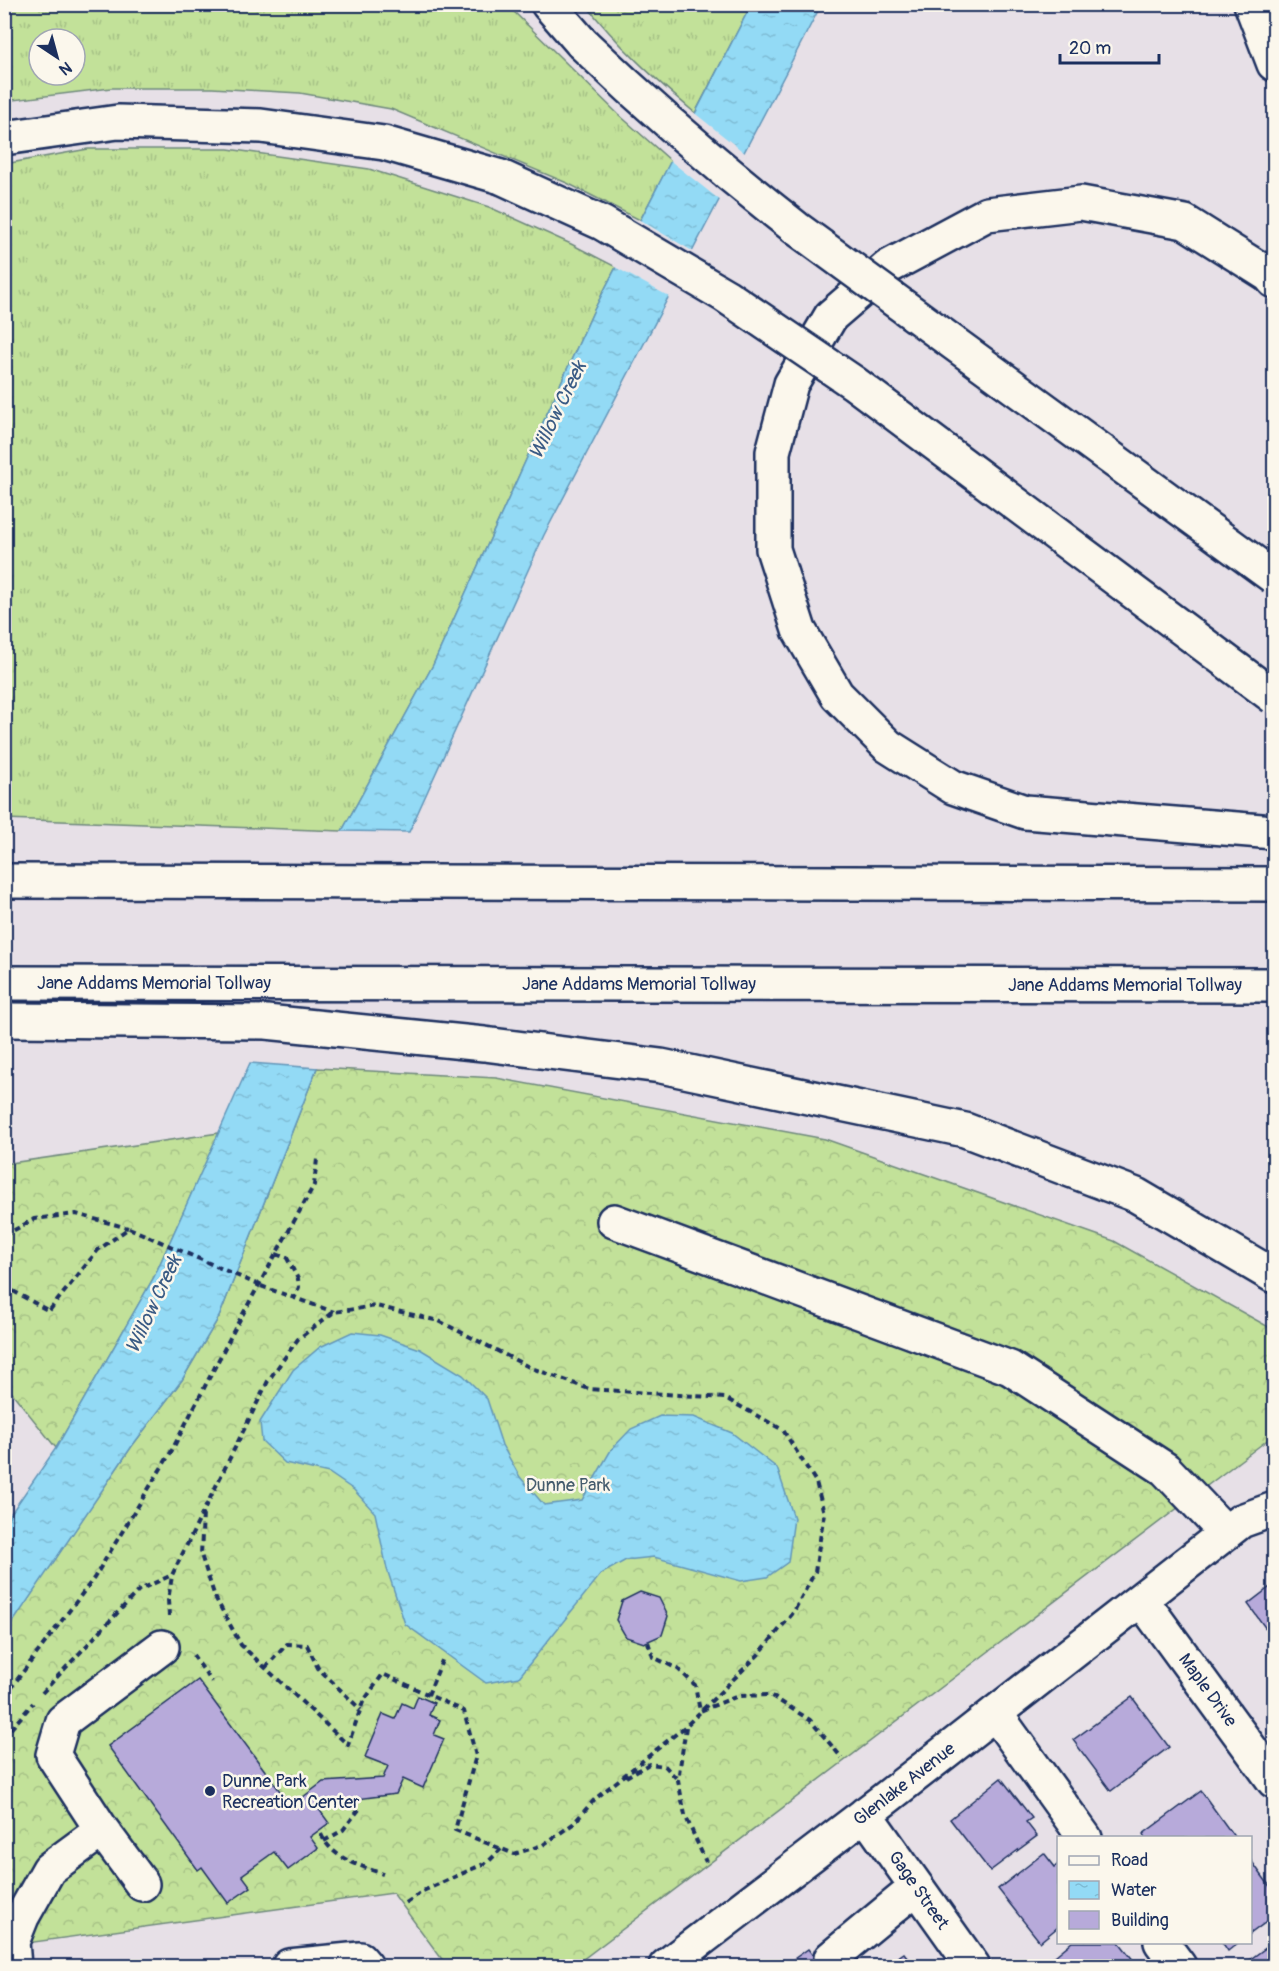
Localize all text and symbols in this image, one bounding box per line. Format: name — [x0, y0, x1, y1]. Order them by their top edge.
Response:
north arrow — [27, 27, 87, 87]
scale bar — [1060, 27, 1159, 65]
text: 20 m — [1069, 37, 1111, 60]
text: N — [55, 57, 75, 80]
water label: Willow Creek — [523, 356, 593, 463]
street label: Jane Addams Memorial Tollway — [37, 972, 271, 995]
street label: Jane Addams Memorial Tollway — [522, 973, 756, 996]
street label: Jane Addams Memorial Tollway — [1008, 974, 1242, 997]
water label: Willow Creek — [120, 1250, 188, 1357]
park label: Dunne Park — [526, 1474, 611, 1497]
street label: Maple Drive — [1173, 1649, 1242, 1732]
street label: Glenlake Avenue — [849, 1737, 960, 1831]
place label: Dunne Park Recreation Center — [222, 1770, 360, 1814]
marker: Dunne Park Recreation Center — [203, 1784, 217, 1798]
legend — [1057, 1836, 1252, 1944]
street label: Gage Street — [883, 1846, 955, 1935]
text: Road — [1111, 1849, 1148, 1872]
text: Water — [1111, 1879, 1157, 1902]
text: Building — [1111, 1909, 1169, 1932]

